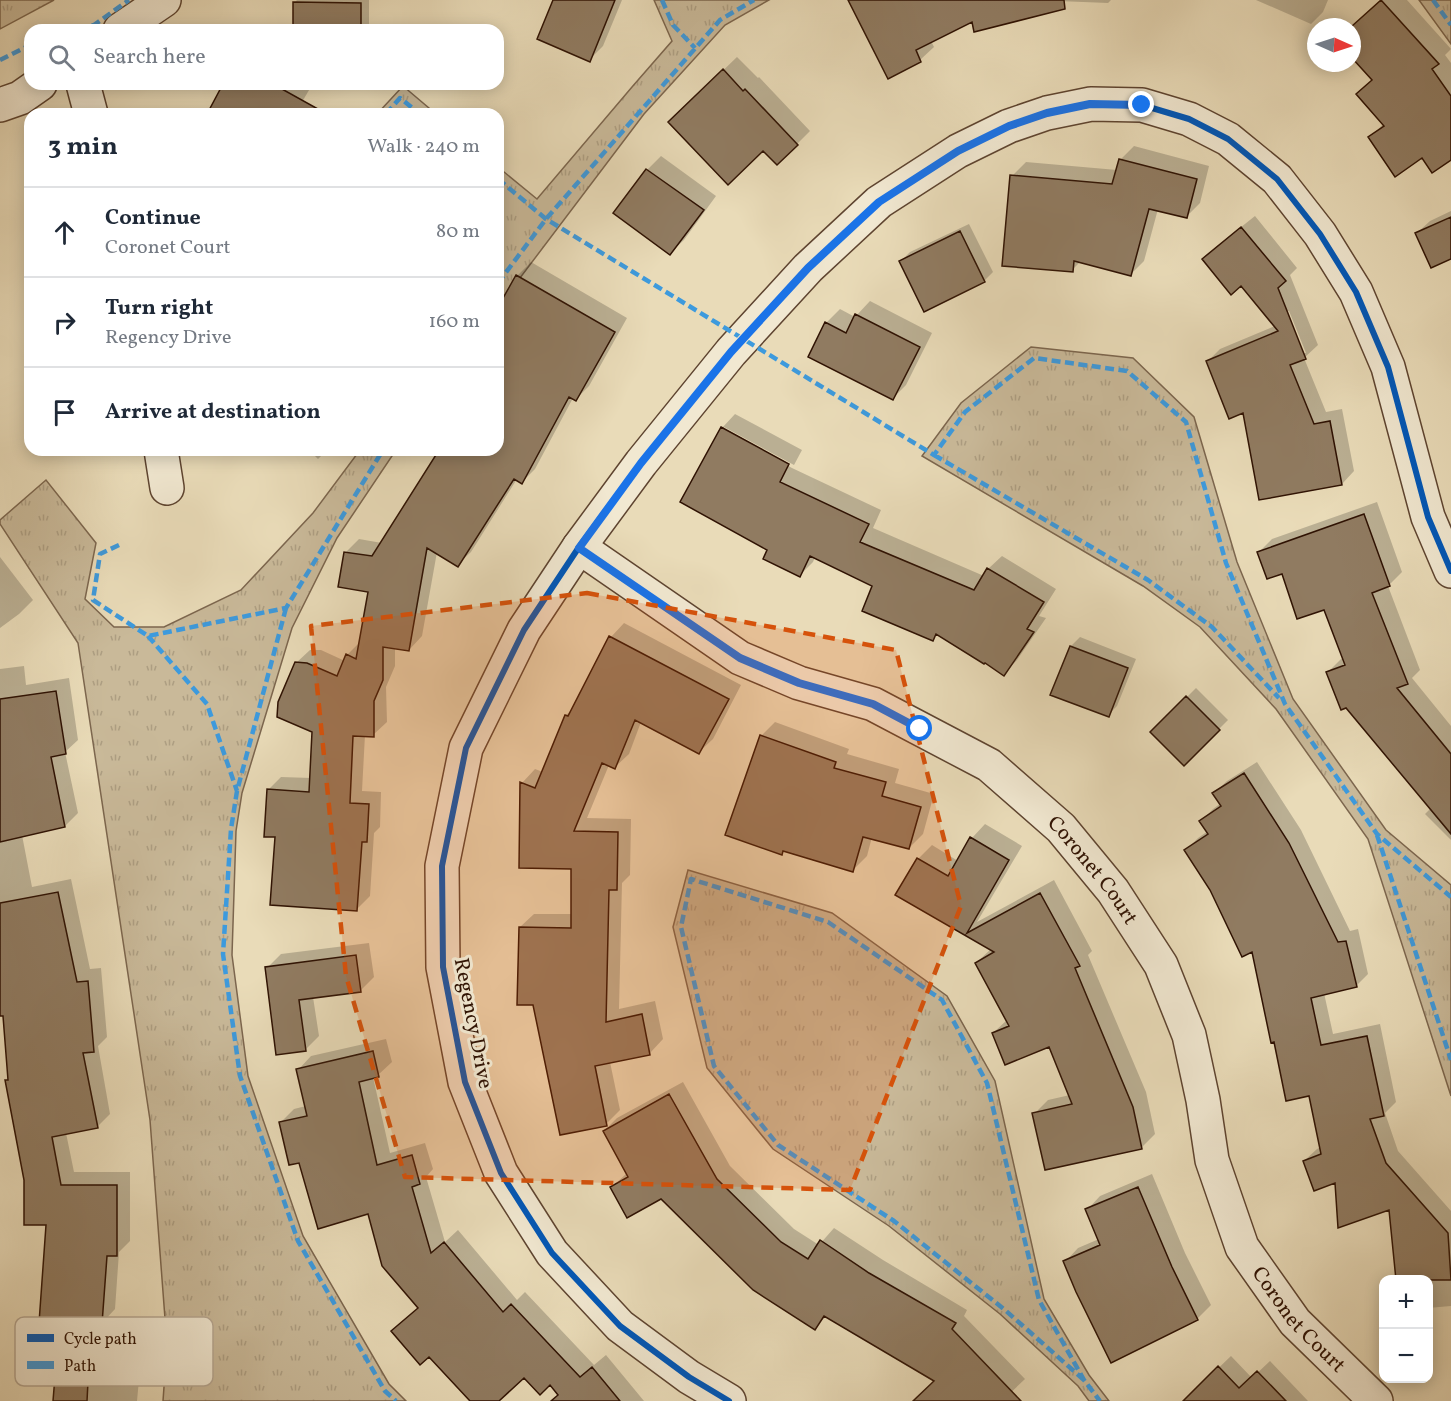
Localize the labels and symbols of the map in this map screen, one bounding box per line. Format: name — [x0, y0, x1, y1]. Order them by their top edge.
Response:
north arrow — [1307, 18, 1361, 72]
route end — [1128, 91, 1154, 117]
route start — [906, 715, 932, 741]
street label: Coronet Court — [1040, 809, 1144, 931]
street label: Regency Drive — [446, 955, 499, 1091]
street label: Coronet Court — [1244, 1261, 1352, 1380]
legend — [15, 1317, 213, 1386]
text: Cycle path — [64, 1329, 137, 1351]
text: Path — [64, 1356, 96, 1378]

